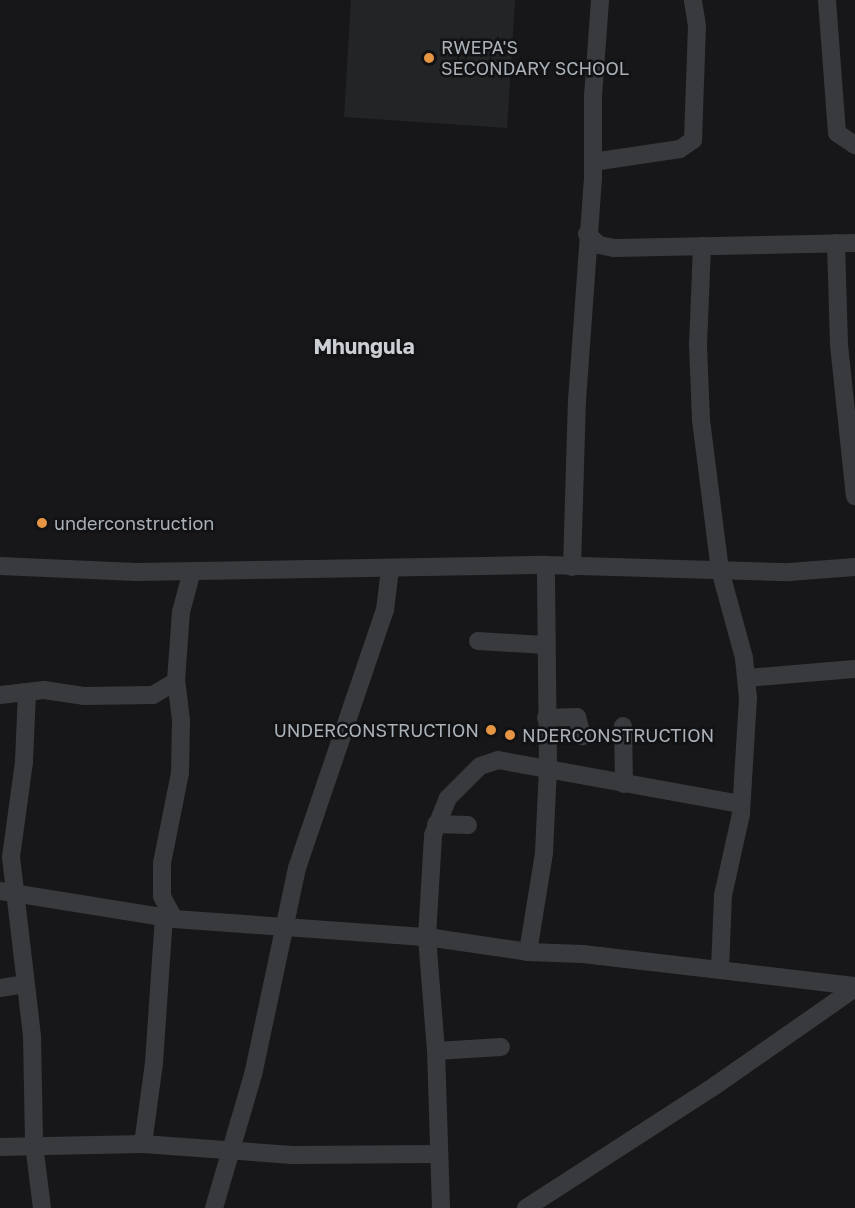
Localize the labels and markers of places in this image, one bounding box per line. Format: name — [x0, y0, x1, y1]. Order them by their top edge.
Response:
place label: RWEPA'S SECONDARY SCHOOL — [441, 37, 629, 80]
marker: RWEPA'S SECONDARY SCHOOL — [422, 51, 436, 65]
place label: underconstruction — [54, 512, 214, 534]
marker: underconstruction — [35, 516, 49, 530]
place label: UNDERCONSTRUCTION — [274, 719, 479, 741]
marker: UNDERCONSTRUCTION — [484, 723, 498, 737]
place label: NDERCONSTRUCTION — [522, 724, 714, 746]
marker: NDERCONSTRUCTION — [503, 728, 517, 742]

